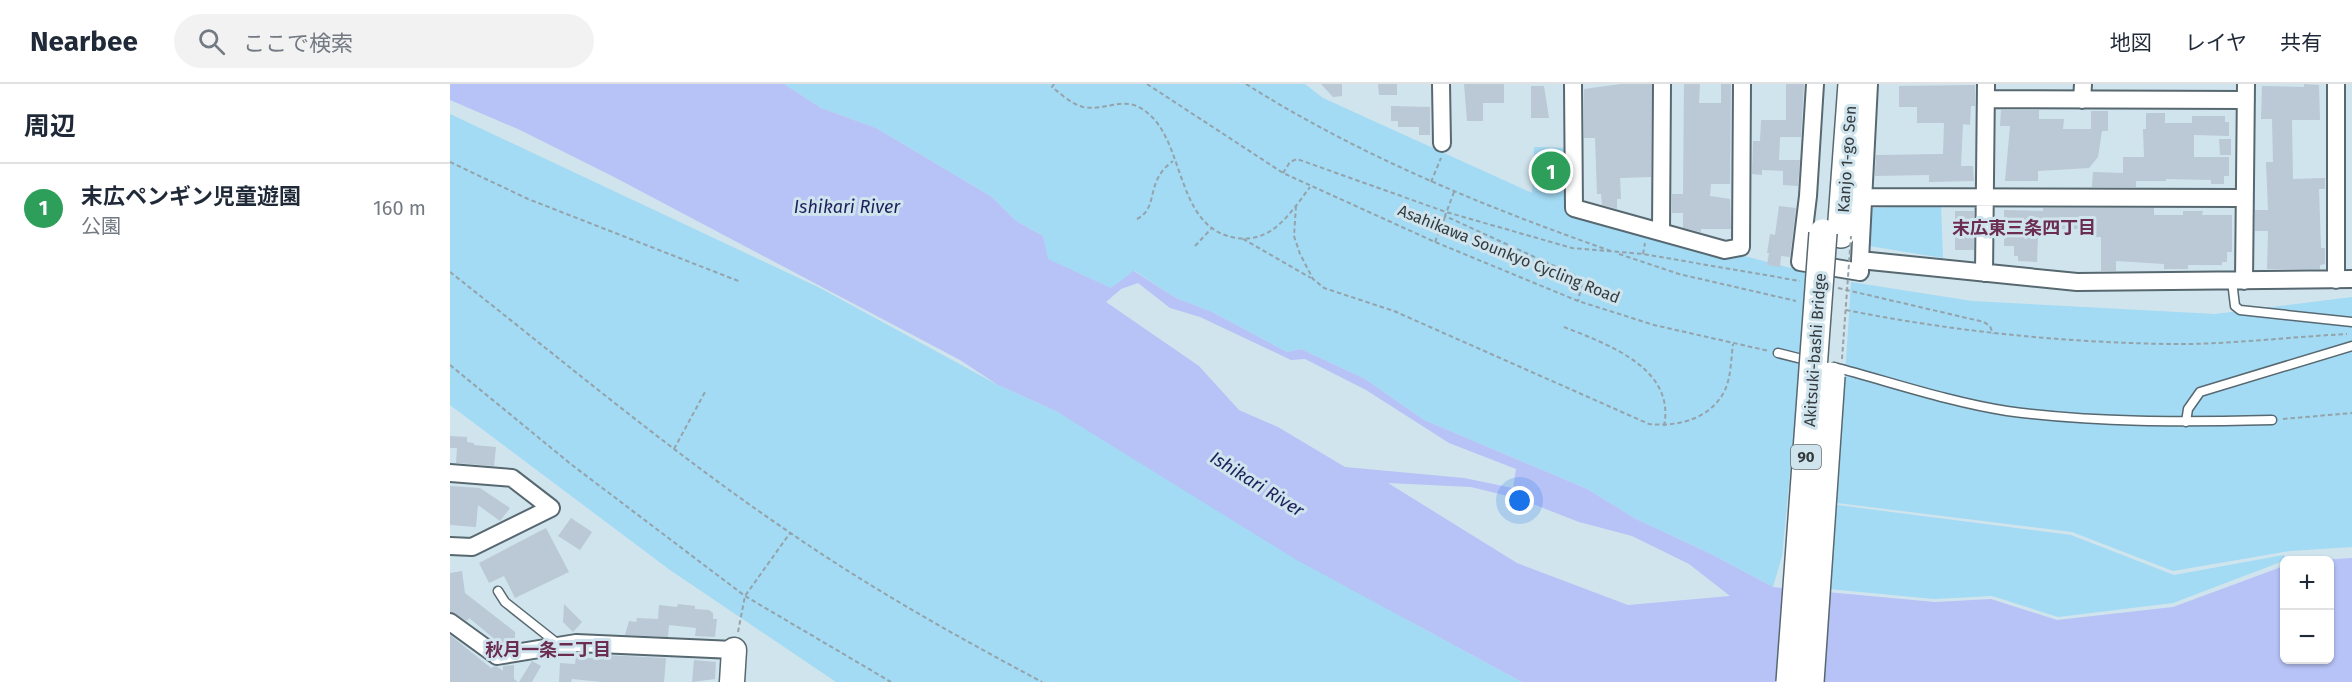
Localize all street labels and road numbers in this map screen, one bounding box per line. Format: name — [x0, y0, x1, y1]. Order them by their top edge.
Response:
street label: Kanjo 1-go Sen — [1834, 105, 1860, 213]
street label: Asahikawa Sounkyo Cycling Road — [1395, 201, 1623, 307]
street label: Akitsuki-bashi Bridge — [1800, 273, 1830, 427]
road number: 90 — [1791, 445, 1821, 469]

